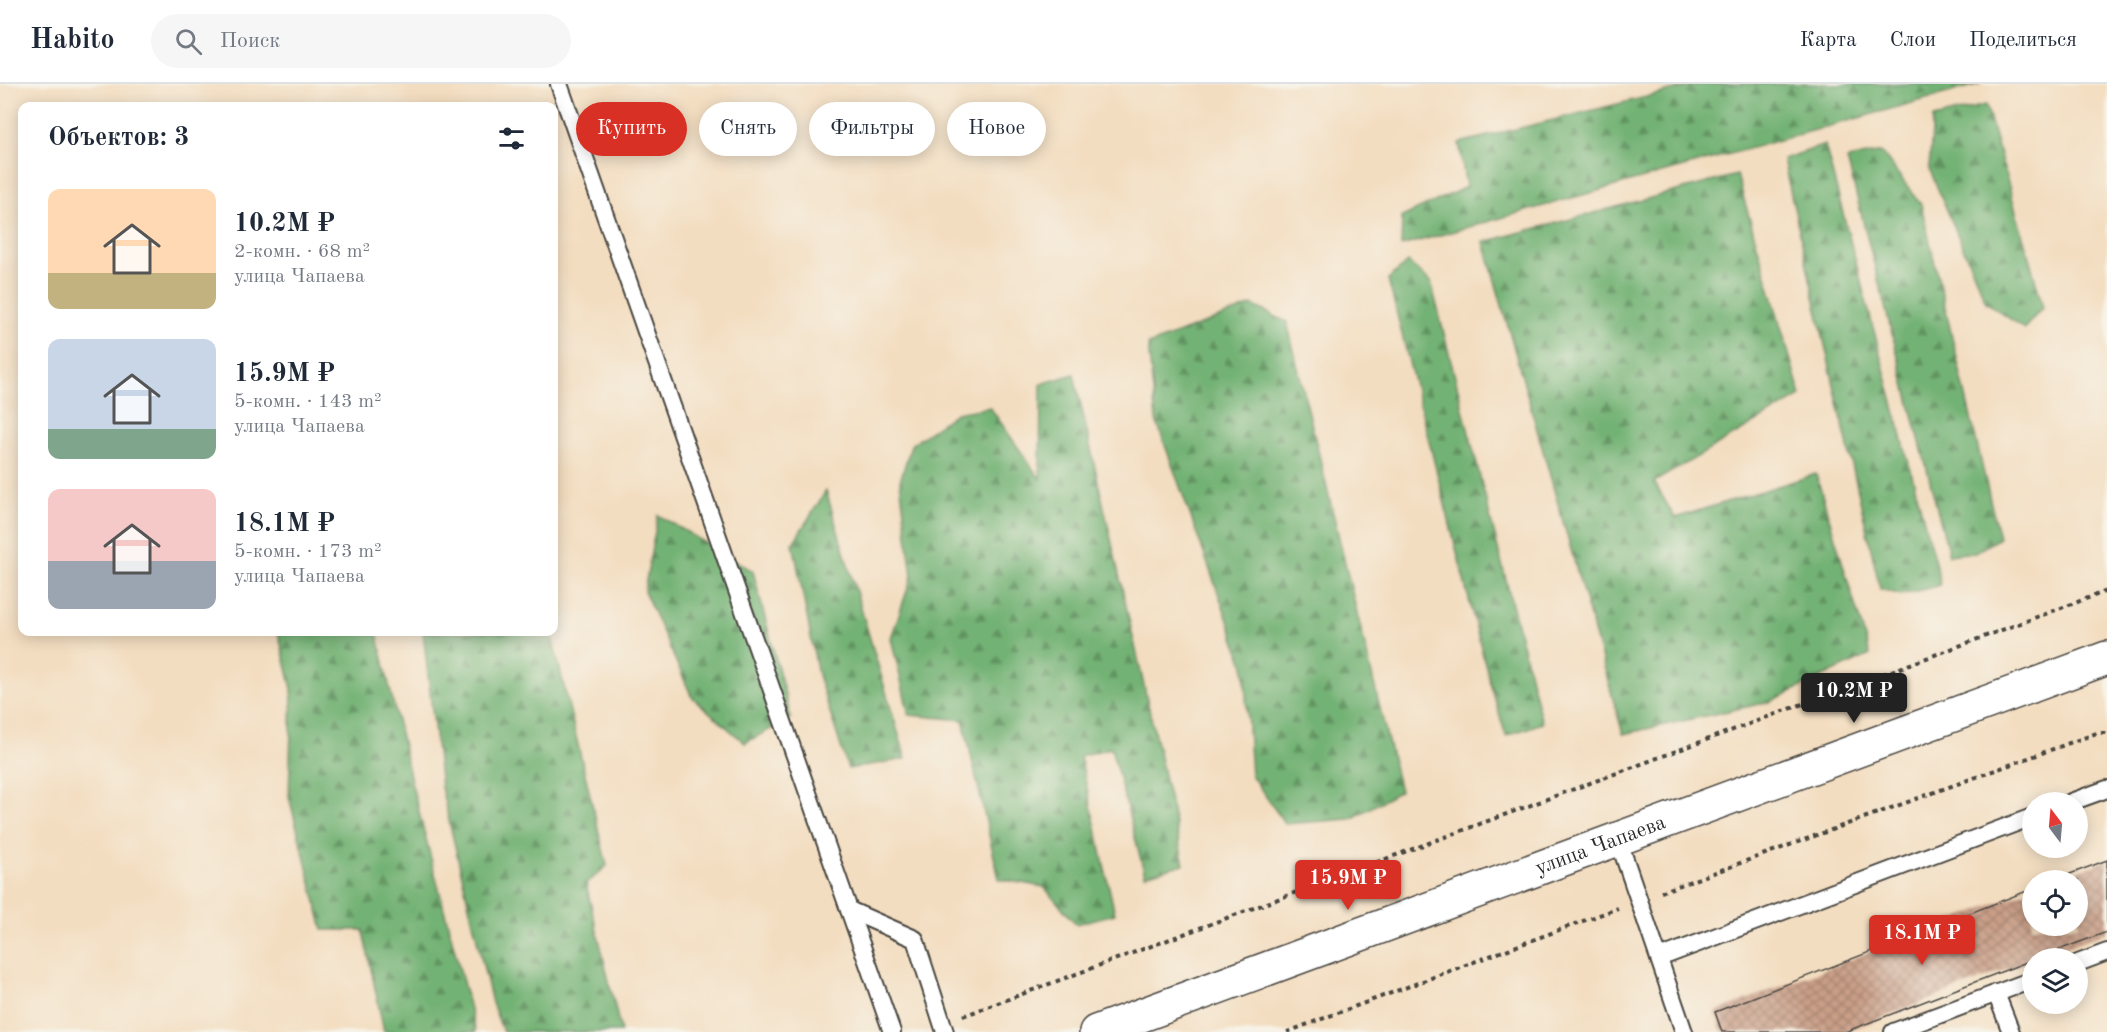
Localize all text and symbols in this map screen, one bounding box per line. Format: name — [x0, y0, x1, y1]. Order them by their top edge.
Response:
search box — [151, 14, 571, 68]
icon: search — [172, 25, 205, 58]
text: Habito — [30, 27, 115, 55]
text: Поиск — [220, 30, 280, 52]
text: Карта — [1800, 30, 1857, 51]
text: Слои — [1890, 30, 1936, 51]
text: Поделиться — [1969, 30, 2077, 51]
chip: Купить — [576, 102, 687, 156]
chip: Снять — [699, 102, 797, 156]
chip: Фильтры — [809, 102, 935, 156]
chip: Новое — [947, 102, 1046, 156]
icon: filters — [495, 122, 528, 155]
text: Объектов: 3 — [48, 125, 189, 151]
text: 10.2M ₽ — [234, 211, 335, 237]
icon: home — [96, 213, 168, 285]
text: 2-комн. · 68 m² — [234, 242, 370, 262]
text: улица Чапаева — [234, 267, 365, 287]
text: 15.9M ₽ — [234, 361, 335, 387]
icon: home — [96, 363, 168, 435]
text: 5-комн. · 143 m² — [234, 392, 382, 412]
text: улица Чапаева — [234, 417, 365, 437]
text: 18.1M ₽ — [234, 511, 335, 537]
icon: home — [96, 513, 168, 585]
text: 5-комн. · 173 m² — [234, 542, 382, 562]
text: улица Чапаева — [234, 567, 365, 587]
pin: 10.2M ₽ — [1799, 673, 1909, 724]
text: 10.2M ₽ — [1815, 682, 1893, 702]
north arrow — [2022, 792, 2088, 858]
map controls — [2022, 792, 2088, 1014]
street label: улица Чапаева — [1532, 812, 1669, 879]
pin: 15.9M ₽ — [1293, 860, 1403, 911]
text: 15.9M ₽ — [1309, 869, 1387, 889]
button: locate — [2022, 870, 2088, 936]
pin: 18.1M ₽ — [1867, 915, 1977, 966]
text: 18.1M ₽ — [1883, 924, 1961, 944]
button: layers — [2022, 948, 2088, 1014]

